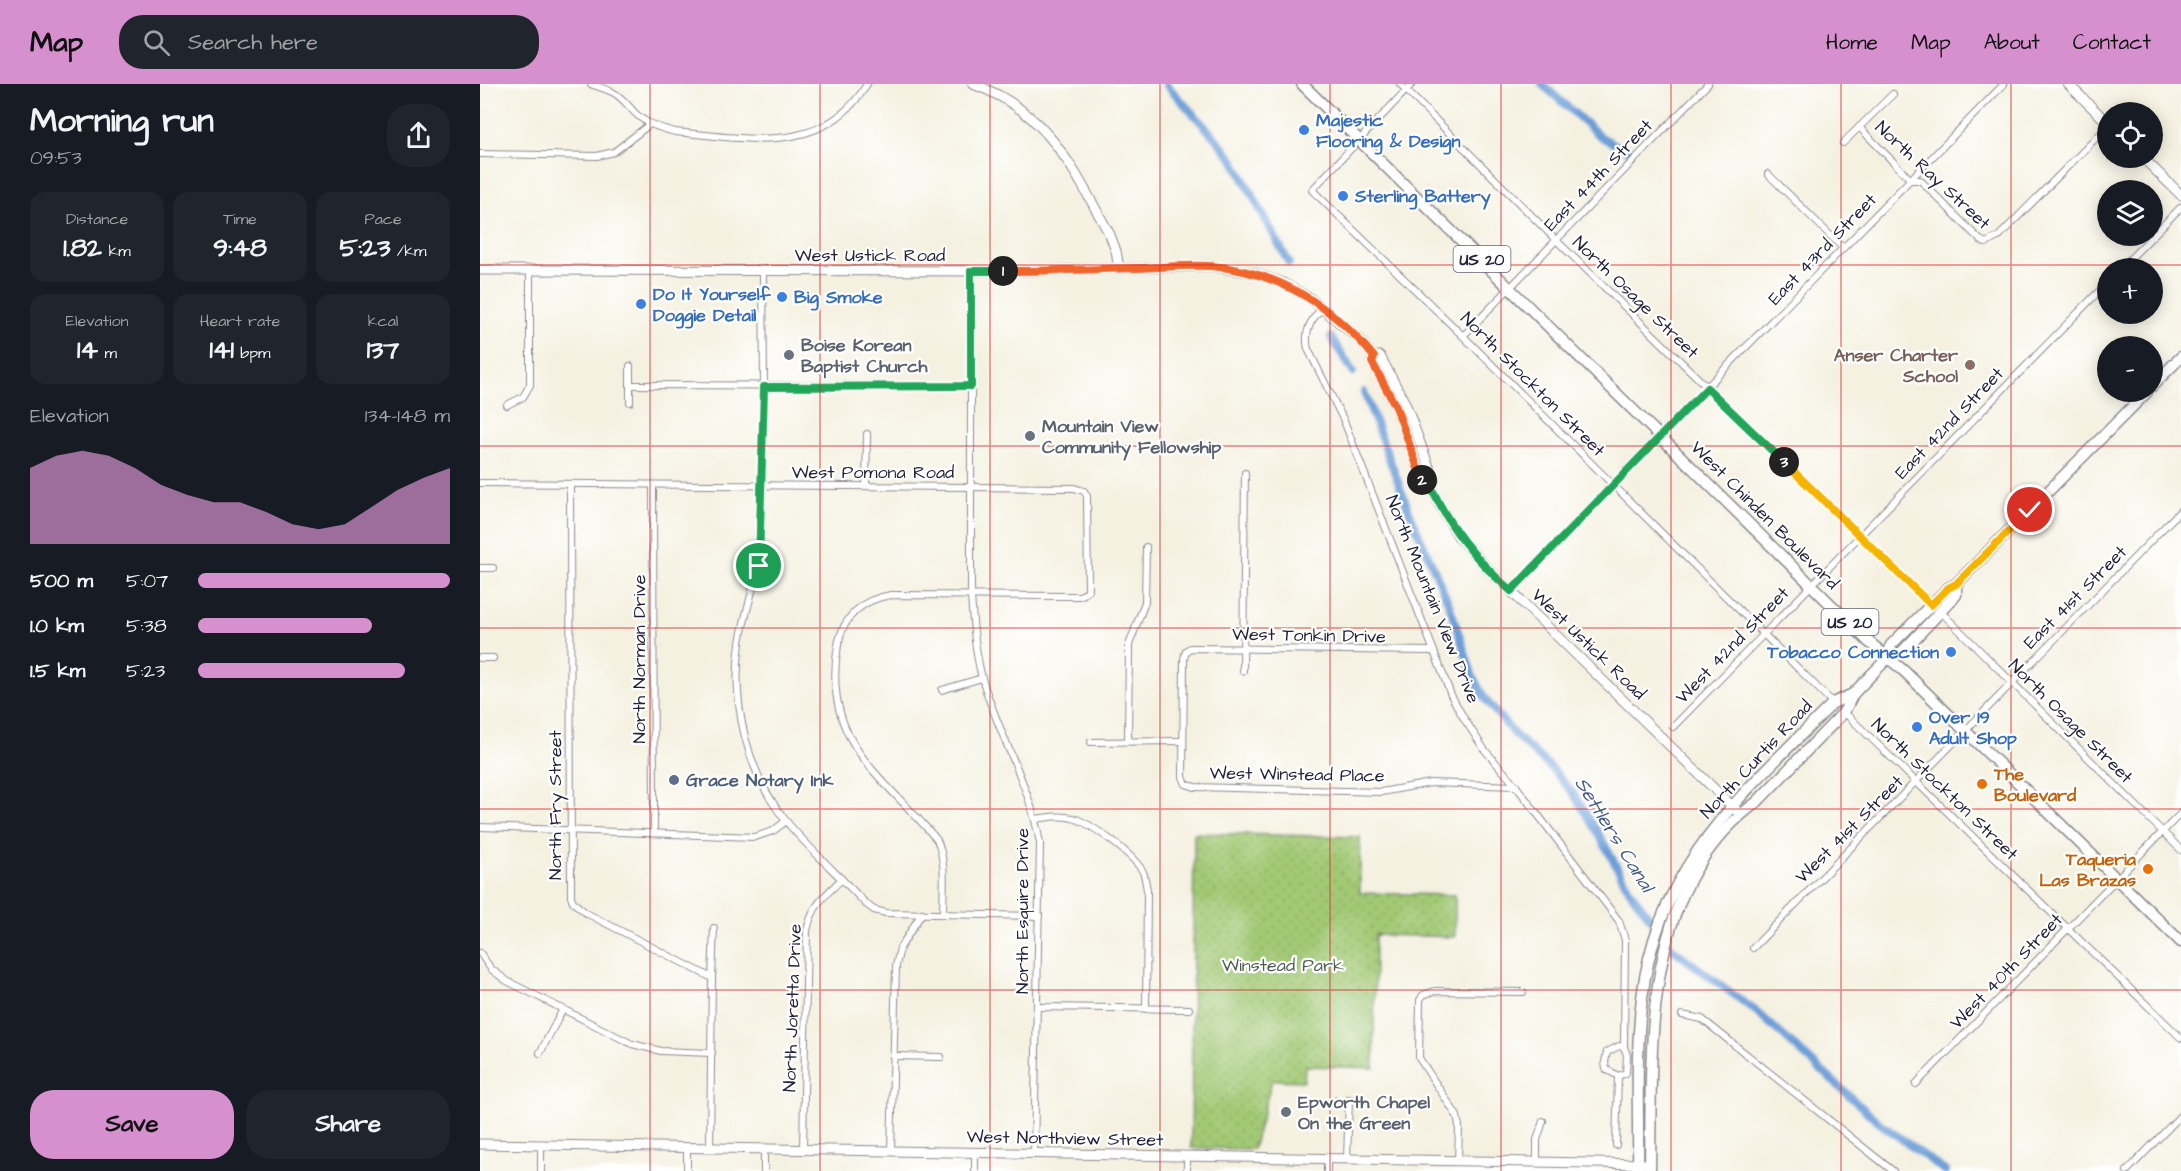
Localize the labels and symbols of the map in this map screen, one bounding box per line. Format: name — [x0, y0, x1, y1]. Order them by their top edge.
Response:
place label: Majestic Flooring & Design — [1316, 108, 1460, 155]
street label: East 44th Street — [1538, 113, 1659, 237]
street label: North Ray Street — [1869, 115, 1996, 237]
marker: Majestic Flooring & Design — [1297, 123, 1311, 137]
place label: Sterling Battery — [1354, 184, 1491, 210]
street label: East 43rd Street — [1762, 187, 1883, 311]
marker: Sterling Battery — [1336, 189, 1350, 203]
street label: North Osage Street — [1566, 230, 1705, 365]
street label: West Ustick Road — [795, 243, 945, 268]
road number: US 20 — [1454, 246, 1510, 272]
pin: 1 — [988, 256, 1018, 286]
place label: Do It Yourself Doggie Detail — [653, 282, 772, 329]
place label: Big Smoke — [794, 285, 883, 311]
marker: Big Smoke — [775, 290, 789, 304]
marker: Do It Yourself Doggie Detail — [634, 297, 648, 311]
street label: North Stockton Street — [1455, 306, 1611, 463]
place label: Boise Korean Baptist Church — [801, 333, 929, 379]
place label: Anser Charter School — [1834, 343, 1958, 389]
marker: Boise Korean Baptist Church — [782, 348, 796, 362]
marker: Anser Charter School — [1963, 358, 1977, 372]
street label: East 42nd Street — [1889, 361, 2010, 485]
place label: Mountain View Community Fellowship — [1042, 414, 1221, 461]
marker: Mountain View Community Fellowship — [1023, 429, 1037, 443]
street label: West Chinden Boulevard — [1685, 435, 1845, 595]
pin: 3 — [1769, 447, 1799, 477]
street label: West Pomona Road — [792, 460, 954, 485]
pin: 2 — [1407, 465, 1437, 495]
pin — [2004, 484, 2055, 535]
street label: North Mountain View Drive — [1379, 492, 1486, 707]
pin — [733, 540, 784, 591]
street label: East 41st Street — [2018, 540, 2133, 655]
street label: North Norman Drive — [627, 574, 652, 743]
street label: West 42nd Street — [1670, 581, 1795, 709]
street label: West Ustick Road — [1526, 583, 1651, 706]
road number: US 20 — [1822, 609, 1878, 635]
street label: West Tonkin Drive — [1232, 622, 1386, 649]
place label: Tobacco Connection — [1766, 640, 1939, 665]
marker: Tobacco Connection — [1944, 645, 1958, 659]
street label: North Osage Street — [2002, 654, 2139, 790]
street label: North Curtis Road — [1695, 694, 1818, 824]
place label: Over 19 Adult Shop — [1929, 705, 2017, 751]
street label: North Stockton Street — [1866, 713, 2024, 867]
marker: Over 19 Adult Shop — [1910, 720, 1924, 734]
street label: North Fry Street — [543, 729, 569, 880]
street label: West Winstead Place — [1209, 760, 1385, 789]
place label: The Boulevard — [1993, 762, 2077, 808]
place label: Grace Notary Ink — [686, 768, 834, 794]
street label: West 41st Street — [1790, 769, 1910, 889]
water label: Settlers Canal — [1568, 772, 1662, 900]
marker: Grace Notary Ink — [667, 773, 681, 787]
marker: The Boulevard — [1975, 777, 1989, 791]
street label: North Esquire Drive — [1010, 828, 1035, 994]
place label: Taqueria Las Brazas — [2039, 847, 2137, 893]
marker: Taqueria Las Brazas — [2141, 862, 2155, 876]
street label: West 40th Street — [1944, 907, 2069, 1035]
street label: North Joretta Drive — [777, 923, 808, 1093]
park label: Winstead Park — [1222, 953, 1344, 978]
place label: Epworth Chapel On the Green — [1298, 1090, 1430, 1136]
marker: Epworth Chapel On the Green — [1279, 1105, 1293, 1119]
street label: West Northview Street — [966, 1124, 1164, 1153]

